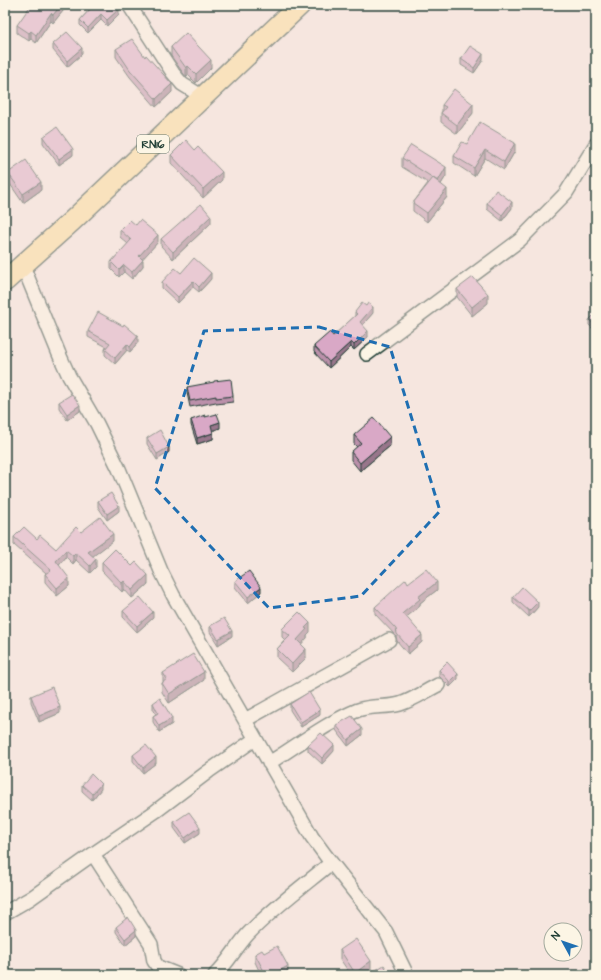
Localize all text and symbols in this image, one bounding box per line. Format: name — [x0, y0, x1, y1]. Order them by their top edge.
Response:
road number: RN16 — [137, 135, 169, 153]
north arrow — [543, 922, 583, 962]
text: N — [548, 928, 564, 943]

